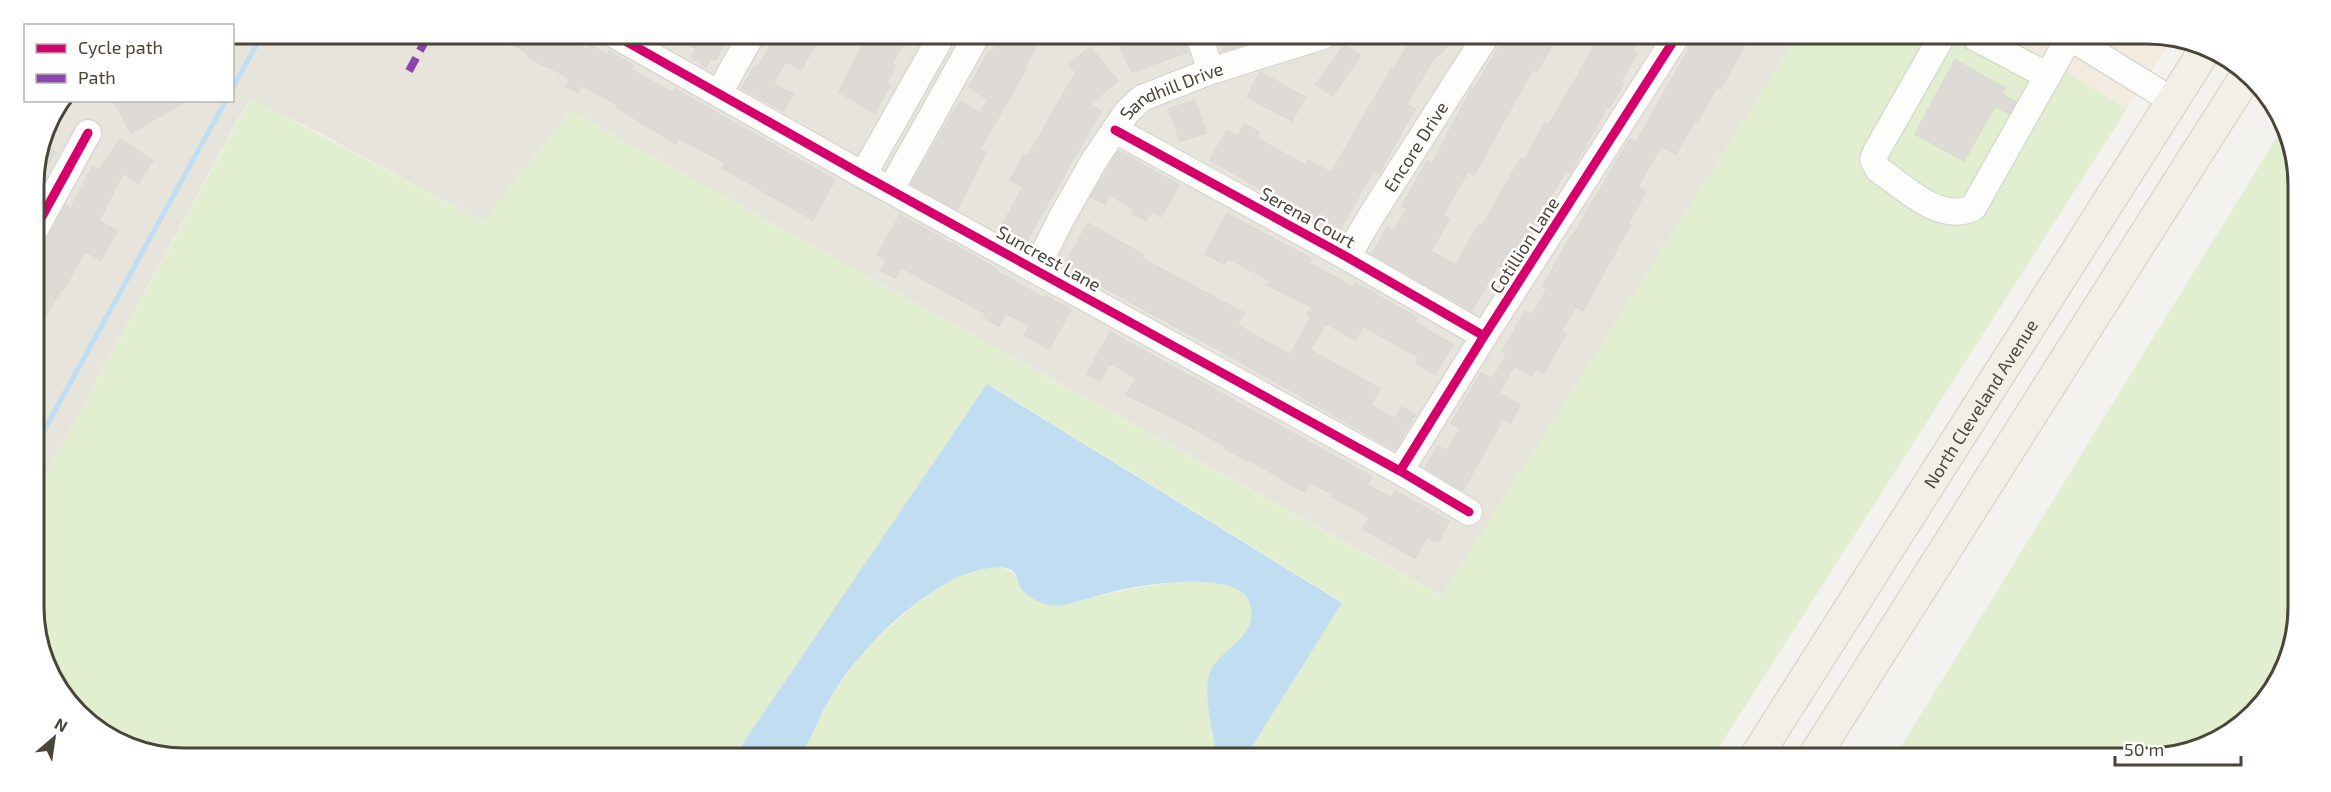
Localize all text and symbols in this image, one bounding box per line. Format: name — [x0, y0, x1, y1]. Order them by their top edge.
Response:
legend — [24, 24, 234, 102]
text: Cycle path — [78, 36, 163, 58]
street label: Sandhill Drive — [1114, 57, 1226, 123]
text: Path — [78, 66, 116, 88]
street label: Encore Drive — [1378, 97, 1452, 196]
street label: Serena Court — [1256, 182, 1360, 252]
street label: Cotillion Lane — [1485, 193, 1563, 297]
street label: Suncrest Lane — [993, 220, 1105, 296]
street label: North Cleveland Avenue — [1918, 315, 2042, 492]
north arrow — [24, 708, 84, 768]
text: N — [52, 713, 71, 736]
scale bar — [2115, 729, 2241, 767]
text: 50 m — [2124, 738, 2164, 760]

